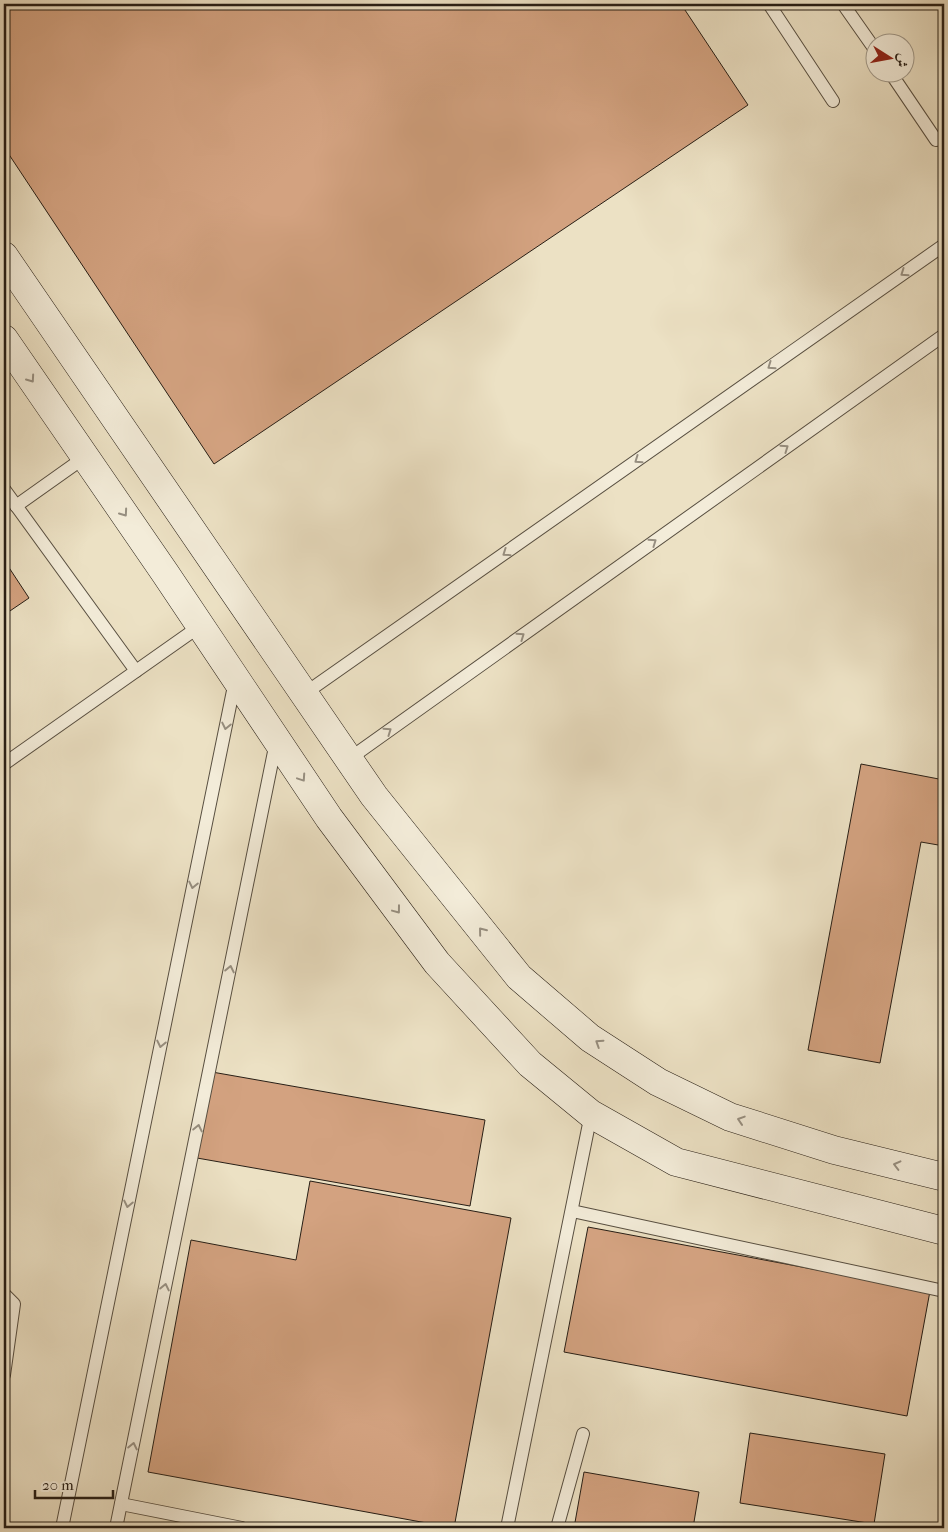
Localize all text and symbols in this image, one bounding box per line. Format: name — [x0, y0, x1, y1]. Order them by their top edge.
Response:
north arrow — [866, 32, 916, 82]
text: ش — [893, 52, 912, 69]
one-way arrow — [901, 267, 910, 276]
one-way arrow — [768, 360, 777, 369]
one-way arrow — [25, 373, 34, 383]
one-way arrow — [780, 445, 789, 454]
one-way arrow — [635, 454, 644, 463]
one-way arrow — [117, 508, 127, 517]
one-way arrow — [647, 539, 657, 548]
one-way arrow — [502, 547, 511, 556]
one-way arrow — [515, 633, 524, 642]
one-way arrow — [221, 721, 231, 730]
one-way arrow — [382, 728, 391, 736]
one-way arrow — [296, 772, 305, 782]
one-way arrow — [188, 881, 199, 890]
one-way arrow — [392, 904, 400, 913]
one-way arrow — [479, 927, 488, 936]
one-way arrow — [224, 964, 235, 973]
one-way arrow — [156, 1040, 166, 1049]
one-way arrow — [595, 1040, 604, 1049]
one-way arrow — [737, 1116, 746, 1126]
one-way arrow — [192, 1123, 202, 1132]
one-way arrow — [892, 1160, 901, 1171]
one-way arrow — [123, 1199, 134, 1208]
one-way arrow — [159, 1283, 170, 1291]
one-way arrow — [127, 1442, 138, 1451]
scale bar — [35, 1467, 112, 1499]
text: 20 m — [42, 1476, 74, 1494]

